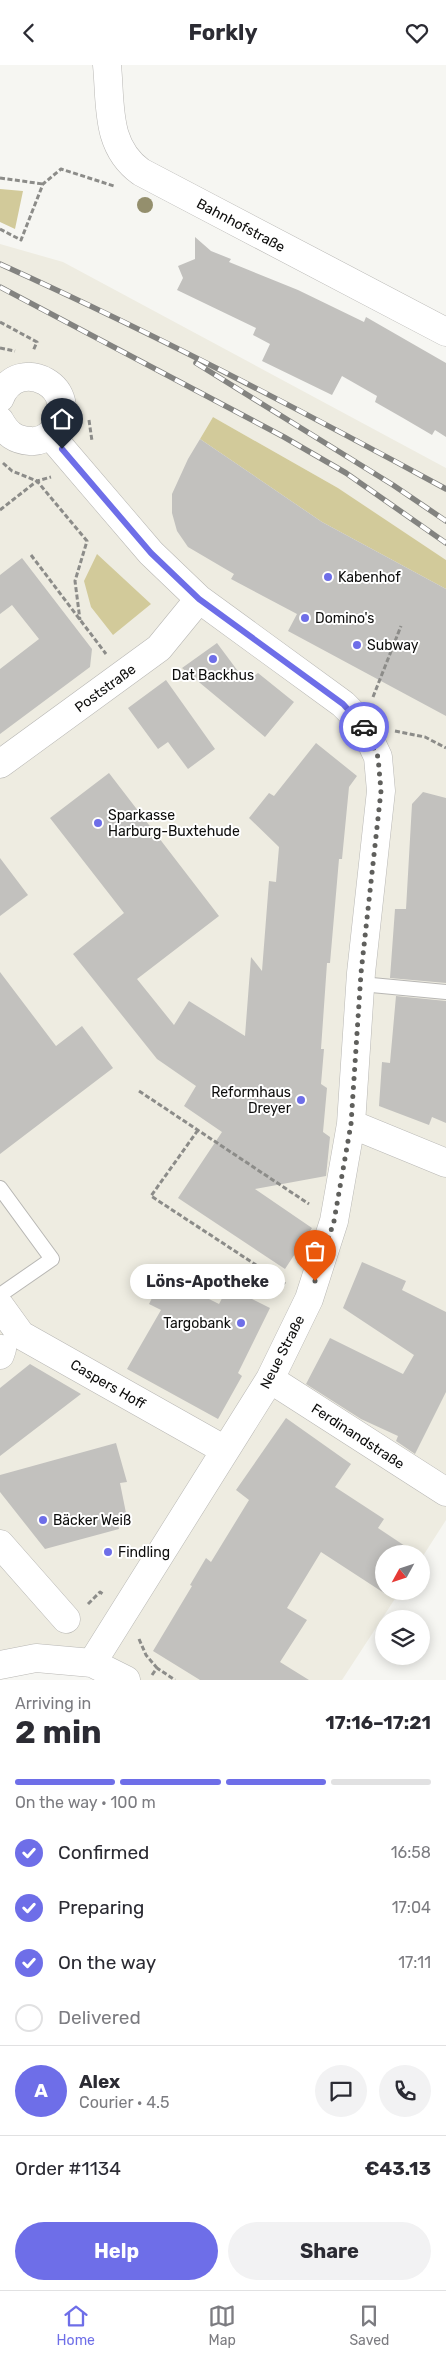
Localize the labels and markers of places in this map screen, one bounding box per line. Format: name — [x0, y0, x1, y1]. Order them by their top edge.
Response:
pin — [41, 398, 83, 449]
place label: Kabenhof — [338, 569, 401, 586]
marker: Kabenhof — [322, 571, 334, 583]
place label: Domino's — [315, 610, 375, 627]
marker: Domino's — [299, 612, 311, 624]
place label: Subway — [367, 637, 419, 654]
marker: Subway — [351, 639, 363, 651]
marker: Dat Backhus — [207, 653, 219, 665]
place label: Dat Backhus — [172, 667, 254, 684]
place label: Sparkasse Harburg-Buxtehude — [108, 807, 240, 840]
marker: Sparkasse Harburg-Buxtehude — [92, 817, 104, 829]
place label: Reformhaus Dreyer — [211, 1084, 292, 1117]
marker: Reformhaus Dreyer — [295, 1094, 307, 1106]
pin — [294, 1230, 336, 1281]
callout: Löns-Apotheke — [130, 1263, 285, 1299]
place label: Targobank — [163, 1315, 232, 1332]
marker: Targobank — [235, 1317, 247, 1329]
place label: Bäcker Weiß — [53, 1512, 131, 1529]
marker: Bäcker Weiß — [37, 1514, 49, 1526]
place label: Findling — [118, 1544, 170, 1561]
marker: Findling — [102, 1546, 114, 1558]

